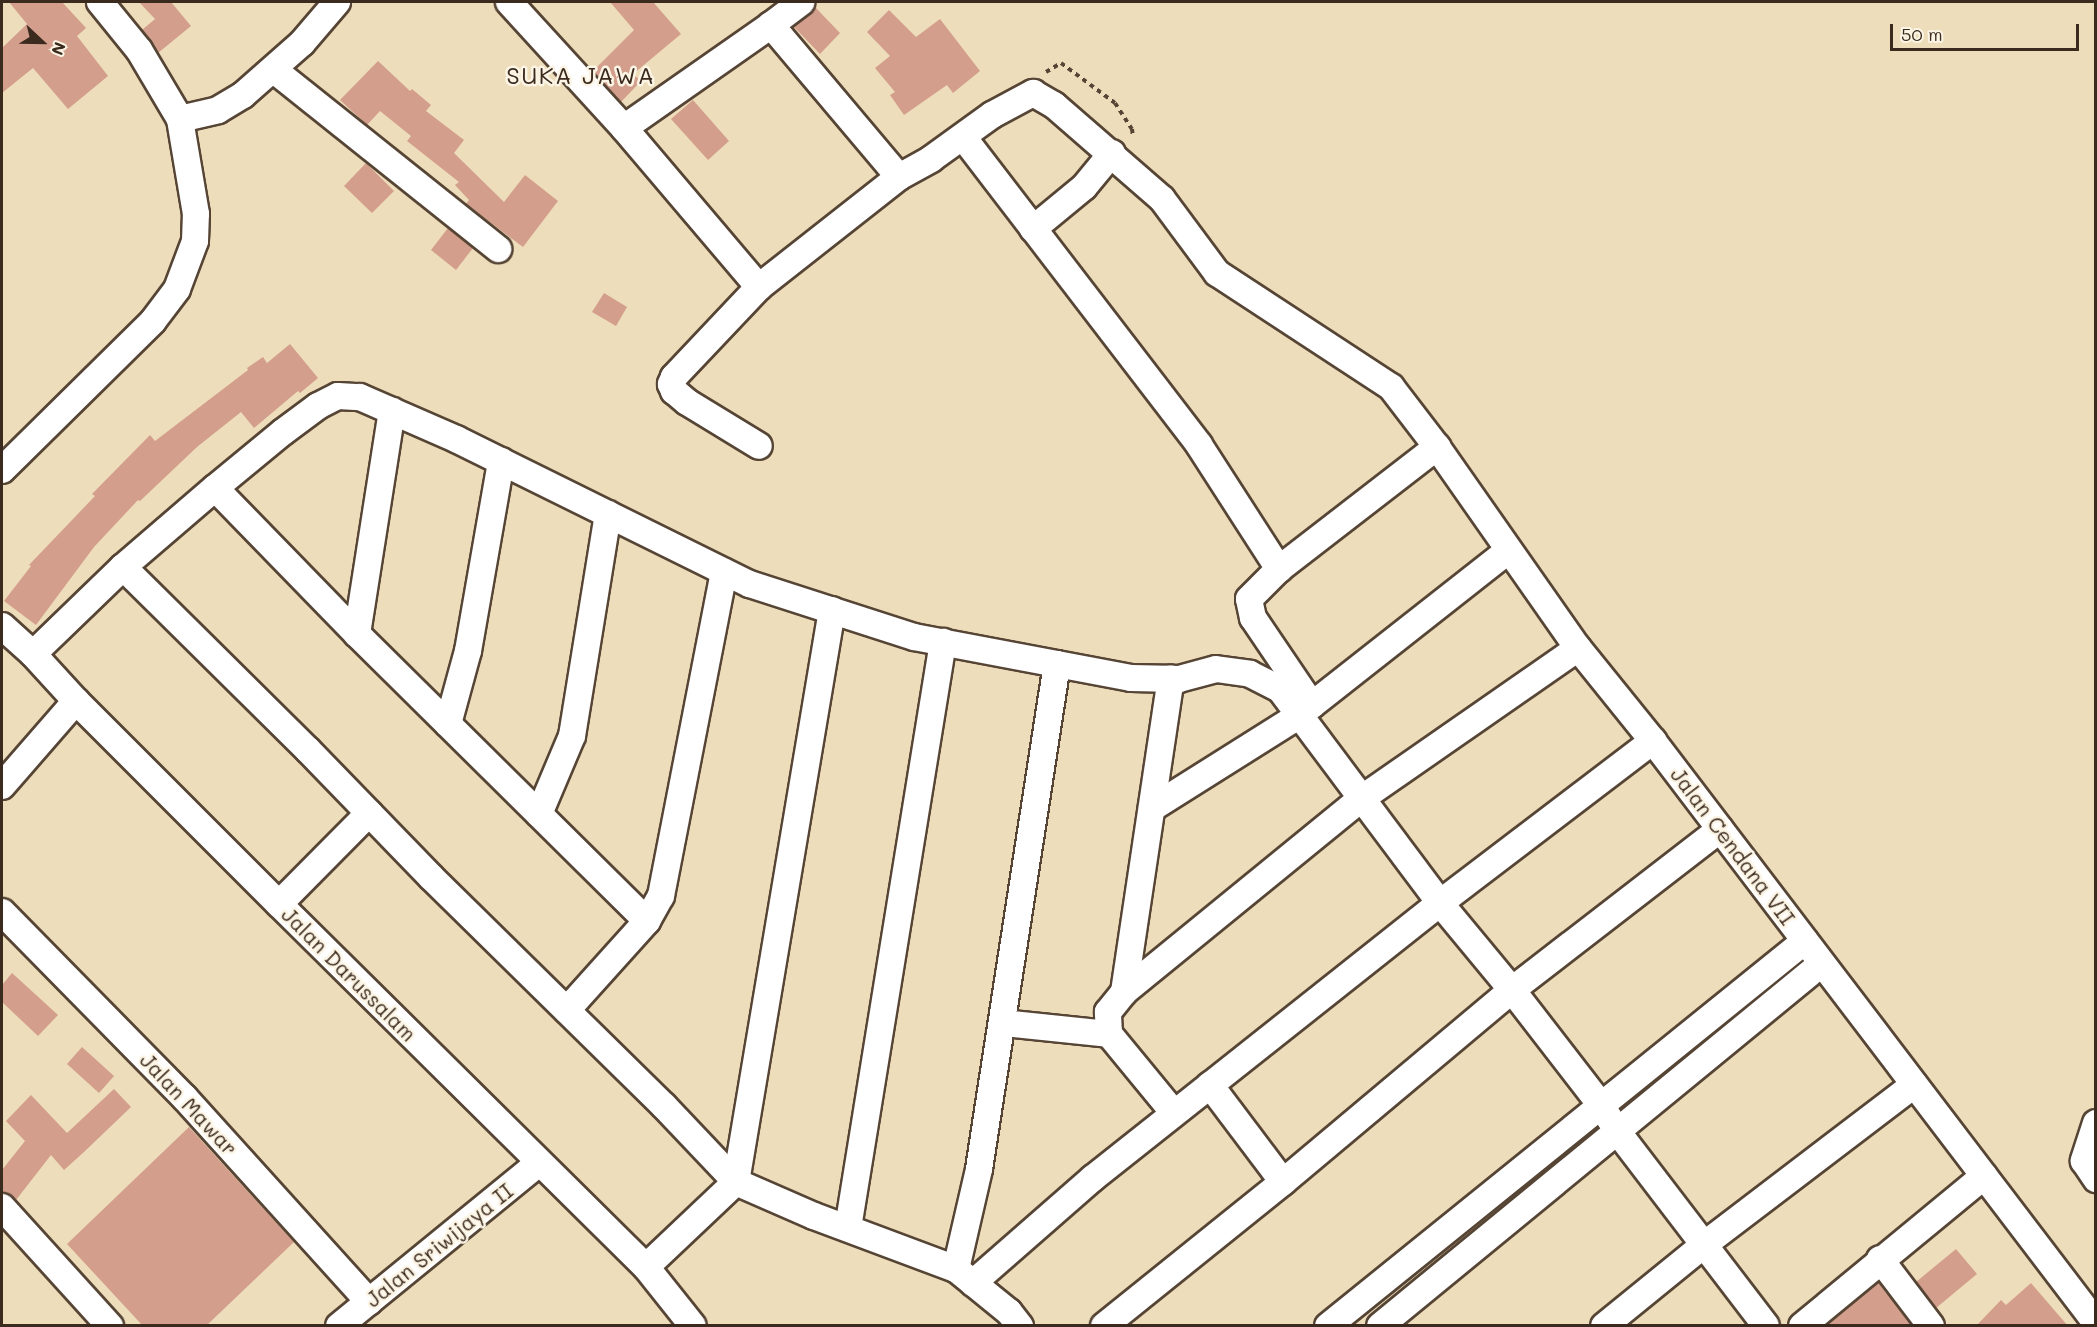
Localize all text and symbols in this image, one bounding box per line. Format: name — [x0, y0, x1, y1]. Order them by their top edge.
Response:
north arrow — [12, 12, 72, 72]
scale bar — [1893, 12, 2082, 50]
text: 50 m — [1901, 22, 1943, 46]
text: N — [47, 39, 71, 58]
district label: SUKA JAWA — [506, 61, 656, 89]
street label: Jalan Cendana VII — [1666, 762, 1800, 930]
street label: Jalan Darussalam — [277, 902, 421, 1046]
street label: Jalan Mawar — [135, 1047, 243, 1161]
street label: Jalan Sriwijaya II — [360, 1178, 518, 1312]

